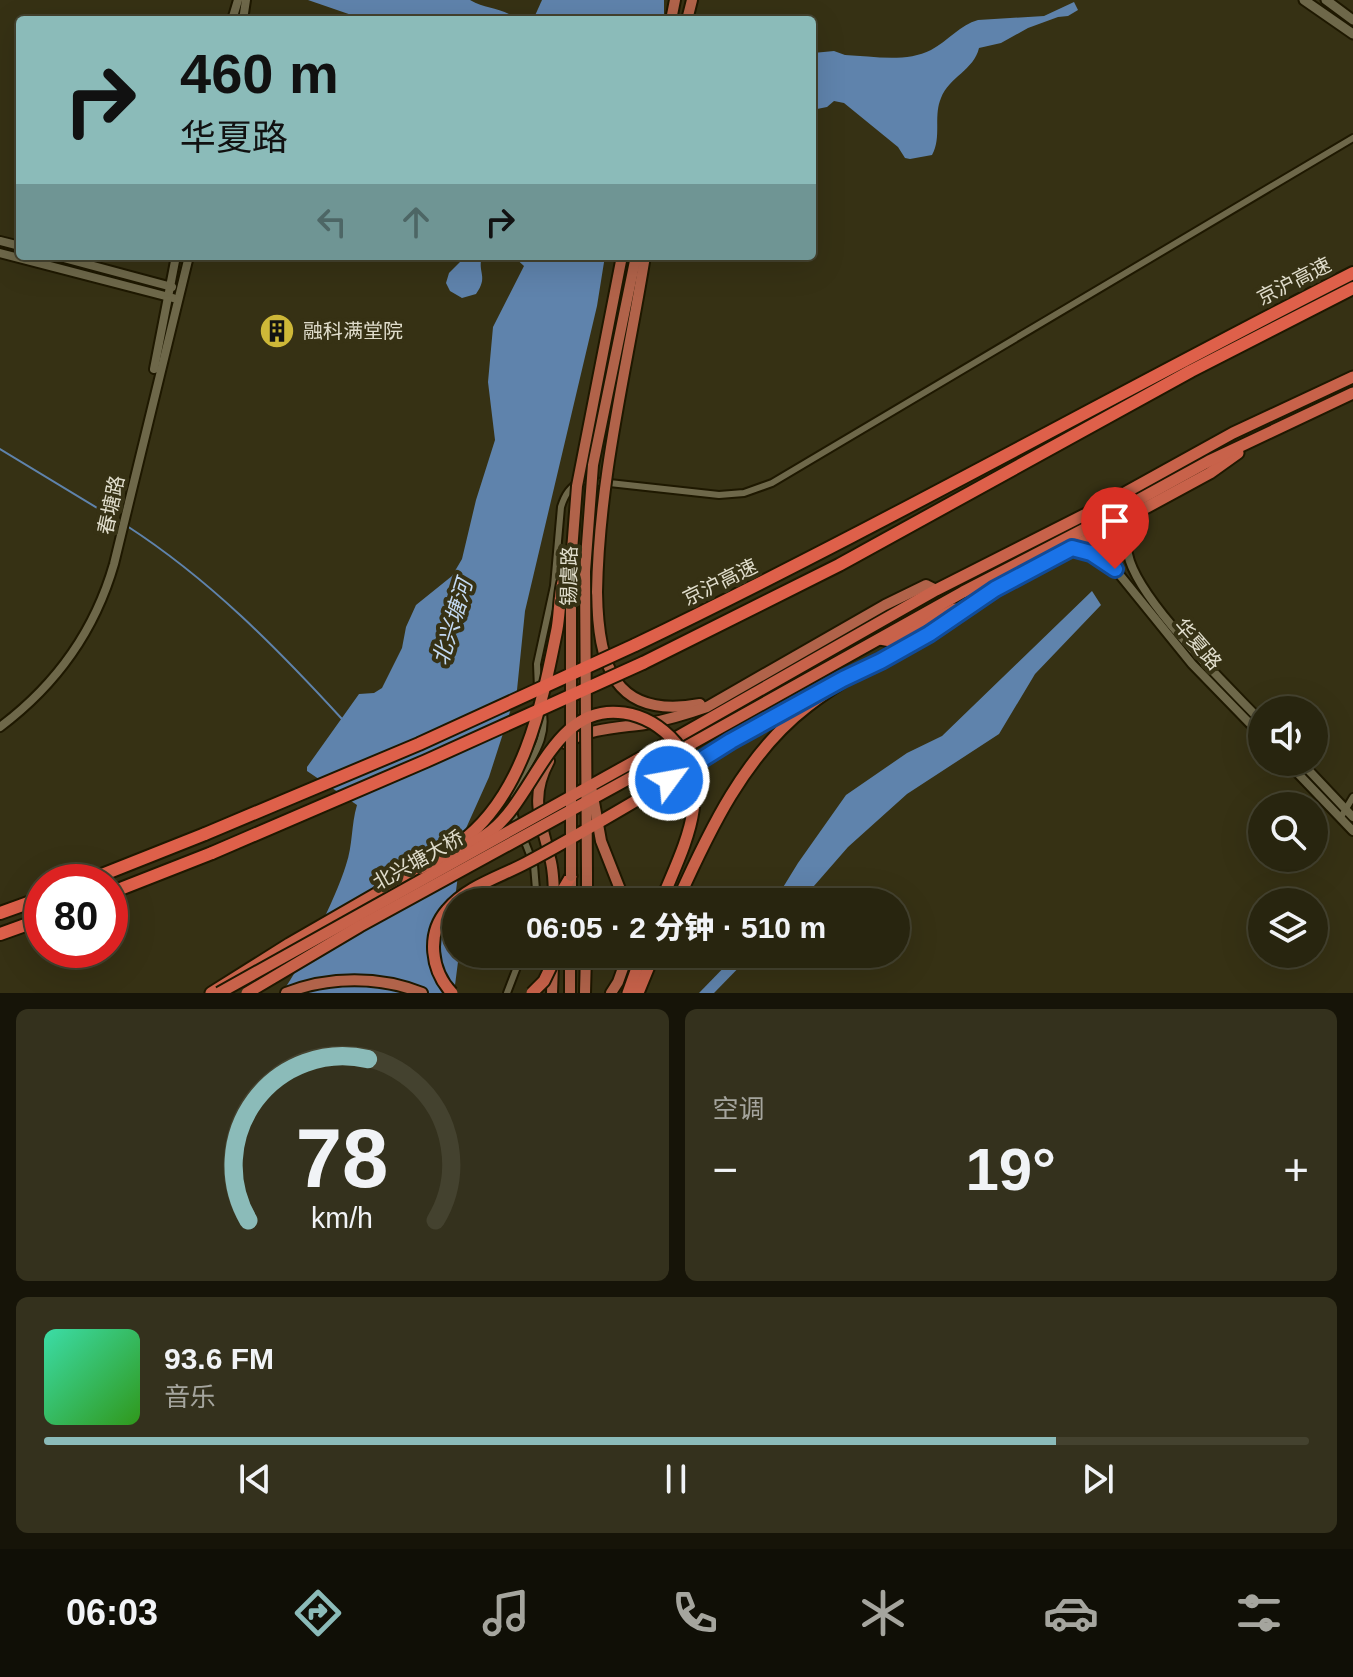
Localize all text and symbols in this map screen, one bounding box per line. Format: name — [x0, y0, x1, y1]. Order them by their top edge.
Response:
text: 460 m — [180, 42, 339, 105]
icon: right — [48, 48, 152, 152]
text: 华夏路 — [180, 117, 288, 158]
icon: left — [310, 200, 354, 244]
icon: ahead — [394, 200, 438, 244]
icon: right — [478, 200, 522, 244]
street label: 京沪高速 — [1253, 253, 1335, 309]
building icon: 融科满堂院 — [258, 312, 296, 350]
place label: 融科满堂院 — [303, 320, 403, 342]
street label: 春塘路 — [94, 473, 128, 537]
pin — [1081, 487, 1149, 569]
icon: arrive — [1093, 499, 1137, 543]
street label: 锡虞路 — [557, 546, 581, 606]
street label: 京沪高速 — [679, 555, 761, 609]
water label: 北兴塘河 — [428, 573, 478, 668]
street label: 华夏路 — [1170, 614, 1226, 674]
map controls — [1248, 696, 1328, 968]
button: sound — [1248, 696, 1328, 776]
position arrow — [627, 738, 711, 822]
button: search — [1248, 792, 1328, 872]
street label: 北兴塘大桥 — [369, 826, 467, 894]
speed limit sign: 80 — [24, 864, 128, 968]
button: layers — [1248, 888, 1328, 968]
text: 06:05 · 2 分钟 · 510 m — [526, 911, 826, 944]
text: 空调 — [713, 1094, 765, 1124]
text: 78 — [296, 1112, 389, 1205]
text: 19° — [965, 1136, 1056, 1203]
text: − — [713, 1145, 738, 1194]
text: + — [1283, 1145, 1309, 1194]
text: km/h — [311, 1202, 373, 1234]
text: 93.6 FM — [164, 1342, 274, 1375]
text: 音乐 — [164, 1382, 216, 1412]
icon: previous — [233, 1457, 277, 1501]
icon: pause — [654, 1457, 698, 1501]
icon: next — [1076, 1457, 1120, 1501]
icon: directions — [290, 1585, 346, 1641]
icon: music — [478, 1585, 534, 1641]
icon: phone — [667, 1585, 723, 1641]
icon: climate — [855, 1585, 911, 1641]
icon: car — [1043, 1585, 1099, 1641]
icon: filters — [1231, 1585, 1287, 1641]
text: 06:03 — [66, 1592, 158, 1633]

